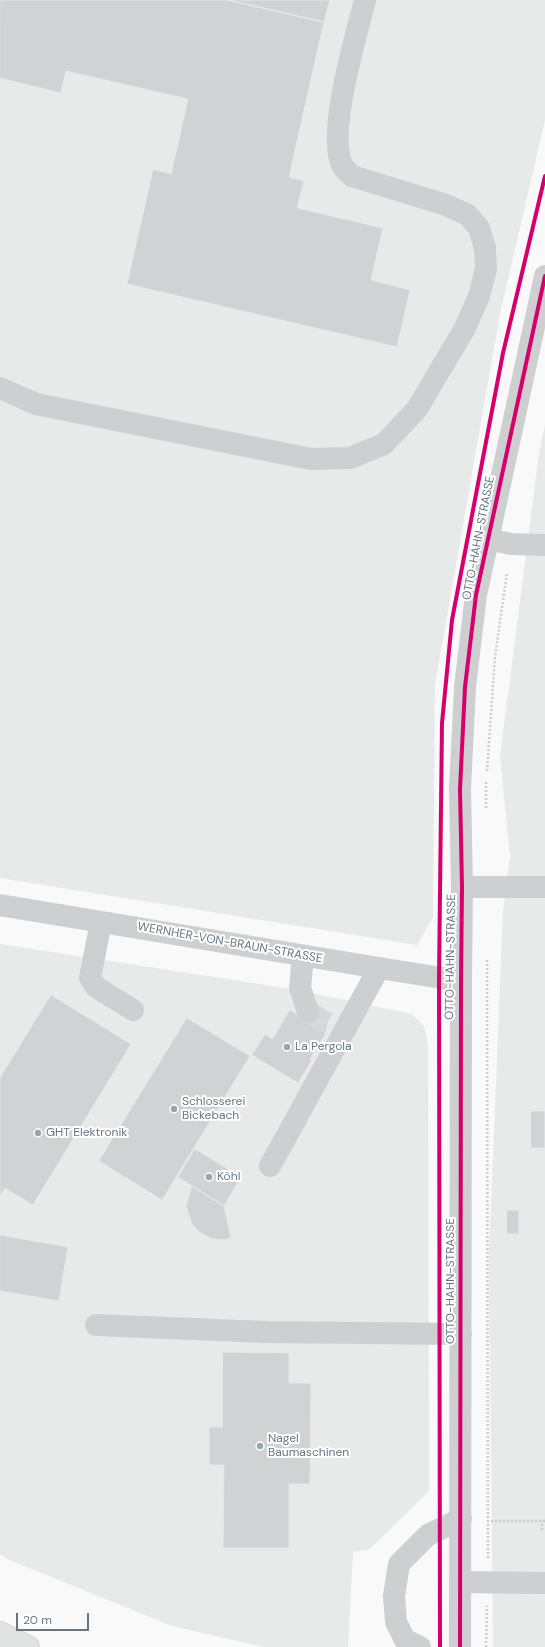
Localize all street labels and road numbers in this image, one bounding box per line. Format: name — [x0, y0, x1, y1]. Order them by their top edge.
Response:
street label: OTTO-HAHN-STRASSE — [460, 475, 498, 601]
street label: OTTO-HAHN-STRASSE — [443, 894, 459, 1020]
street label: WERNHER-VON-BRAUN-STRASSE — [136, 920, 324, 966]
street label: OTTO-HAHN-STRASSE — [444, 1218, 458, 1344]

